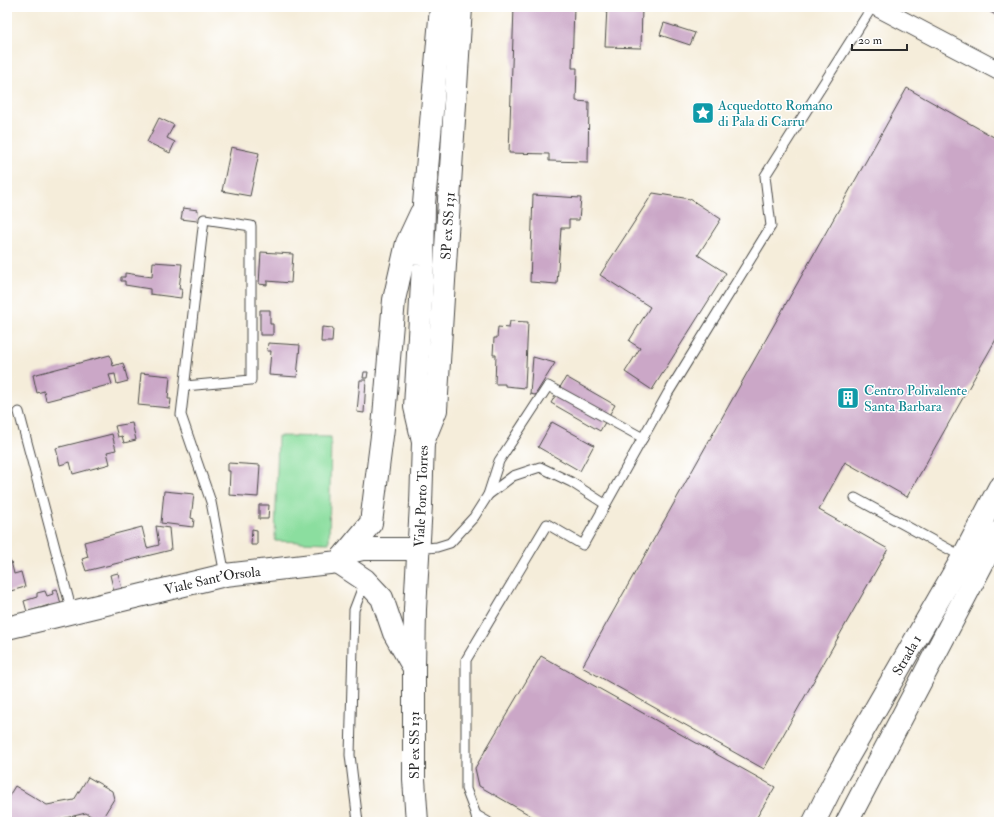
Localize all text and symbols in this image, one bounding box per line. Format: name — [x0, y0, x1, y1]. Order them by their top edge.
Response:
scale bar — [852, 26, 907, 52]
text: 20 m — [858, 33, 883, 48]
place label: Acquedotto Romano di Pala di Carru — [717, 97, 833, 130]
place icon: Acquedotto Romano di Pala di Carru — [690, 100, 716, 126]
street label: SP ex SS 131 — [437, 192, 459, 260]
place label: Centro Polivalente Santa Barbara — [864, 382, 967, 415]
building icon: Centro Polivalente Santa Barbara — [835, 385, 861, 411]
street label: Viale Porto Torres — [411, 445, 432, 548]
street label: Viale Sant'Orsola — [163, 563, 262, 598]
street label: Strada 1 — [889, 632, 925, 679]
street label: SP ex SS 131 — [406, 711, 423, 779]

